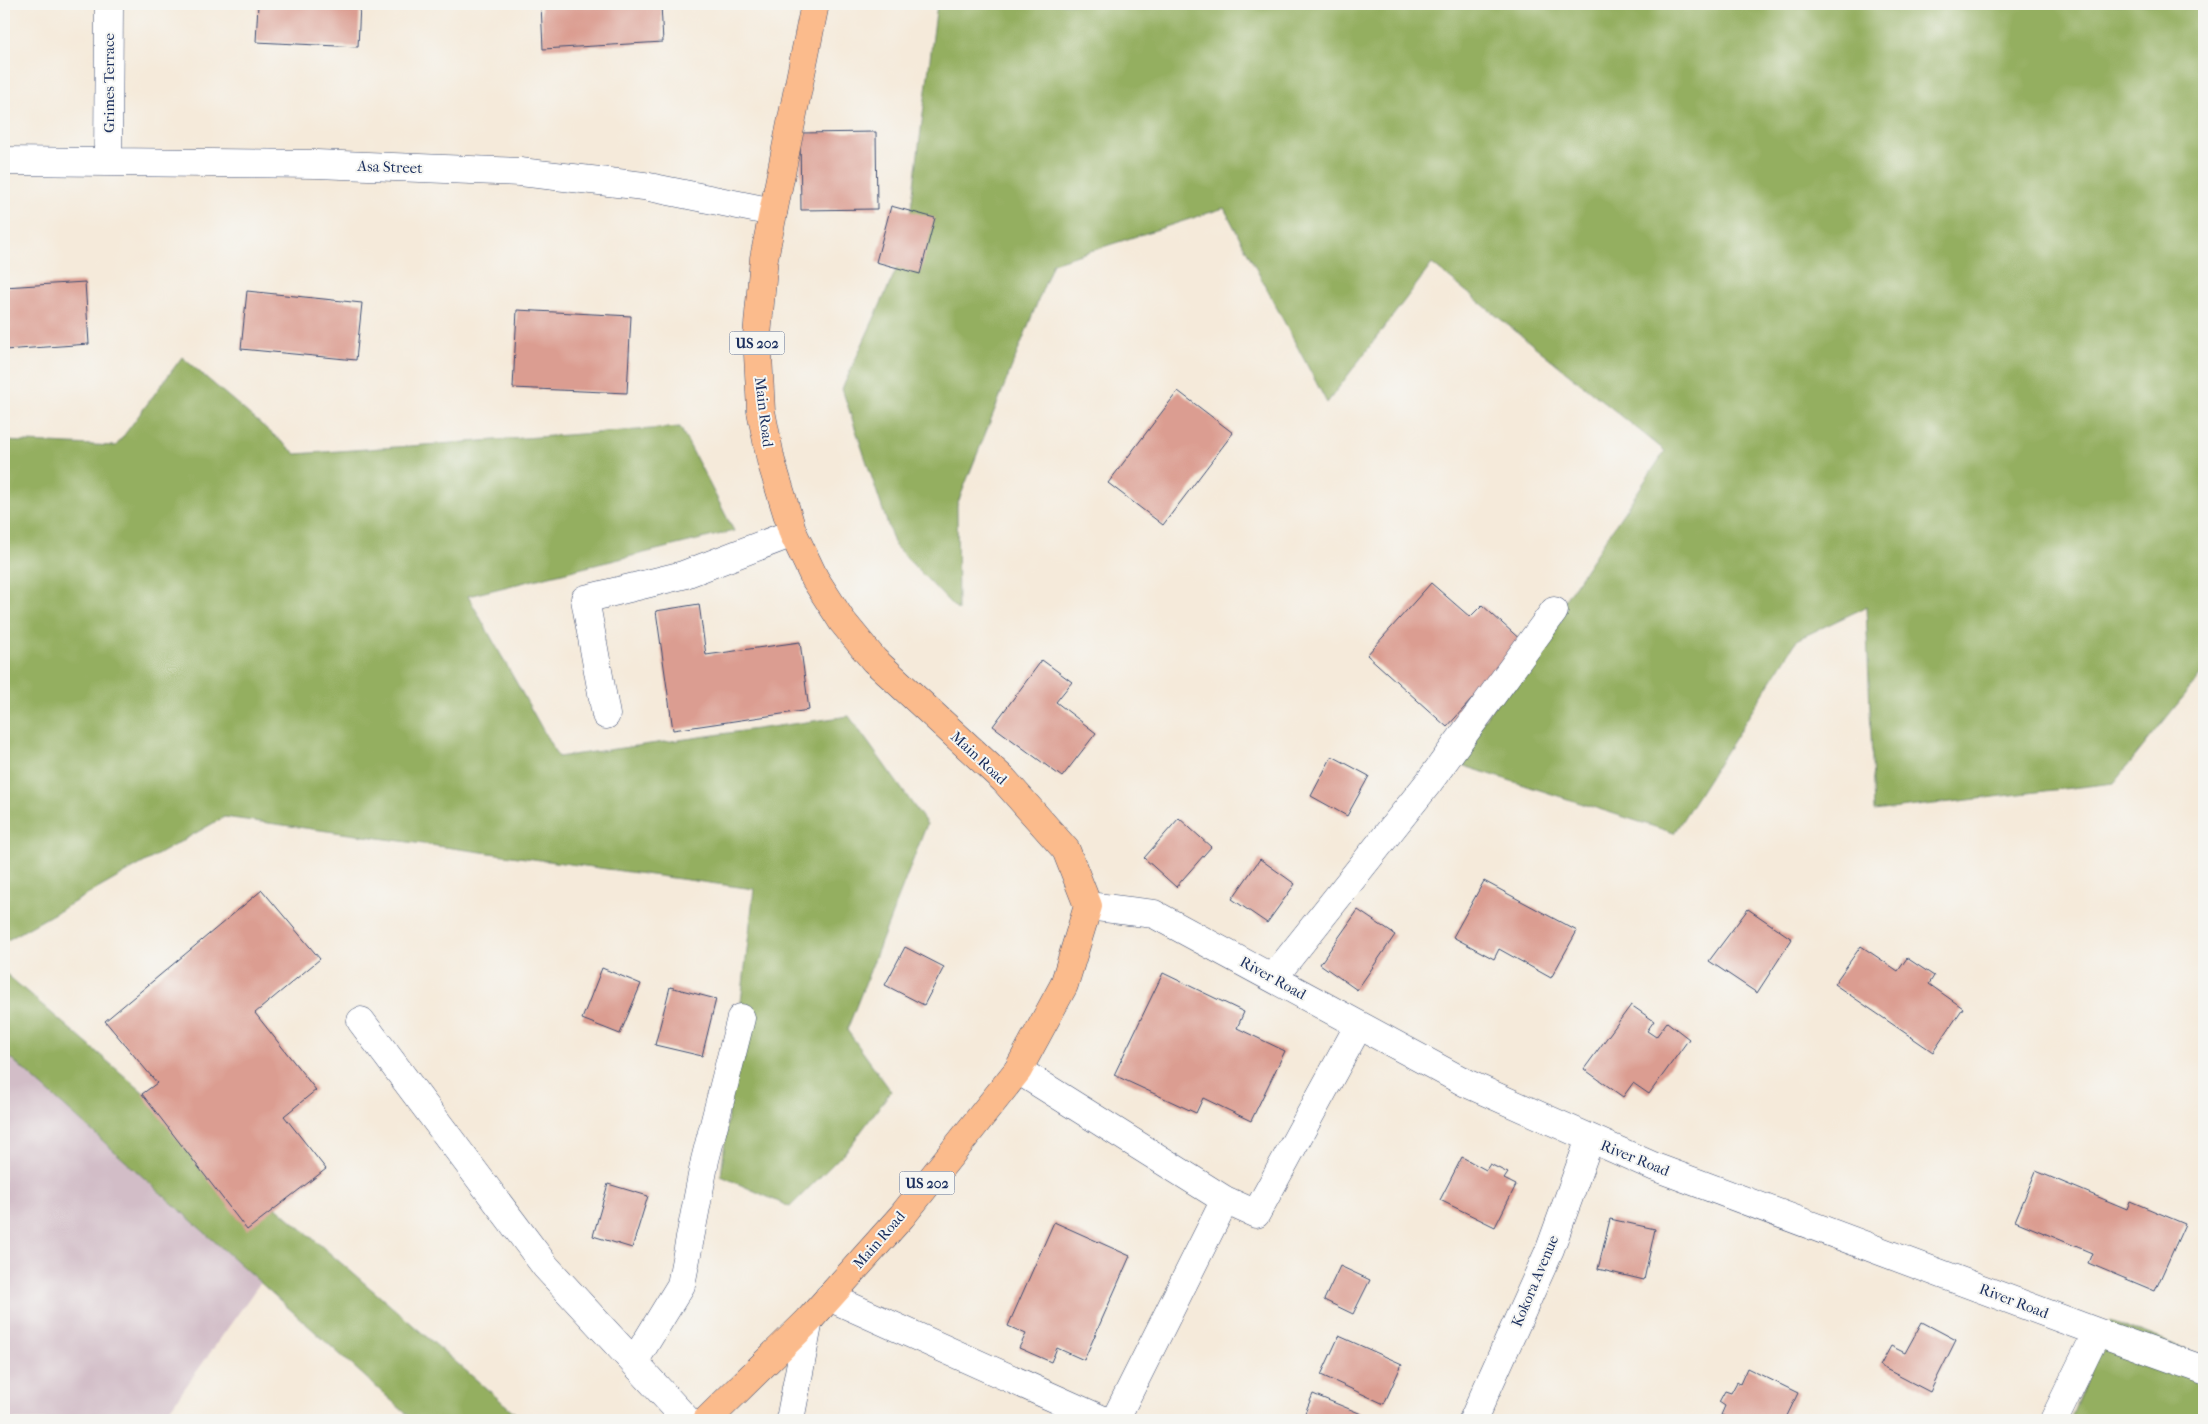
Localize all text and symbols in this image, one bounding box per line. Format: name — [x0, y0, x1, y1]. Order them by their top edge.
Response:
street label: Grimes Terrace — [100, 32, 118, 133]
street label: Asa Street — [356, 157, 423, 177]
road number: US 202 — [730, 332, 784, 354]
street label: Main Road — [751, 376, 777, 449]
street label: Main Road — [947, 727, 1011, 789]
street label: River Road — [1237, 953, 1310, 1004]
street label: River Road — [1598, 1136, 1673, 1180]
road number: US 202 — [900, 1172, 954, 1194]
street label: Main Road — [849, 1207, 909, 1272]
street label: Kokora Avenue — [1508, 1232, 1563, 1330]
street label: River Road — [1977, 1280, 2052, 1323]

